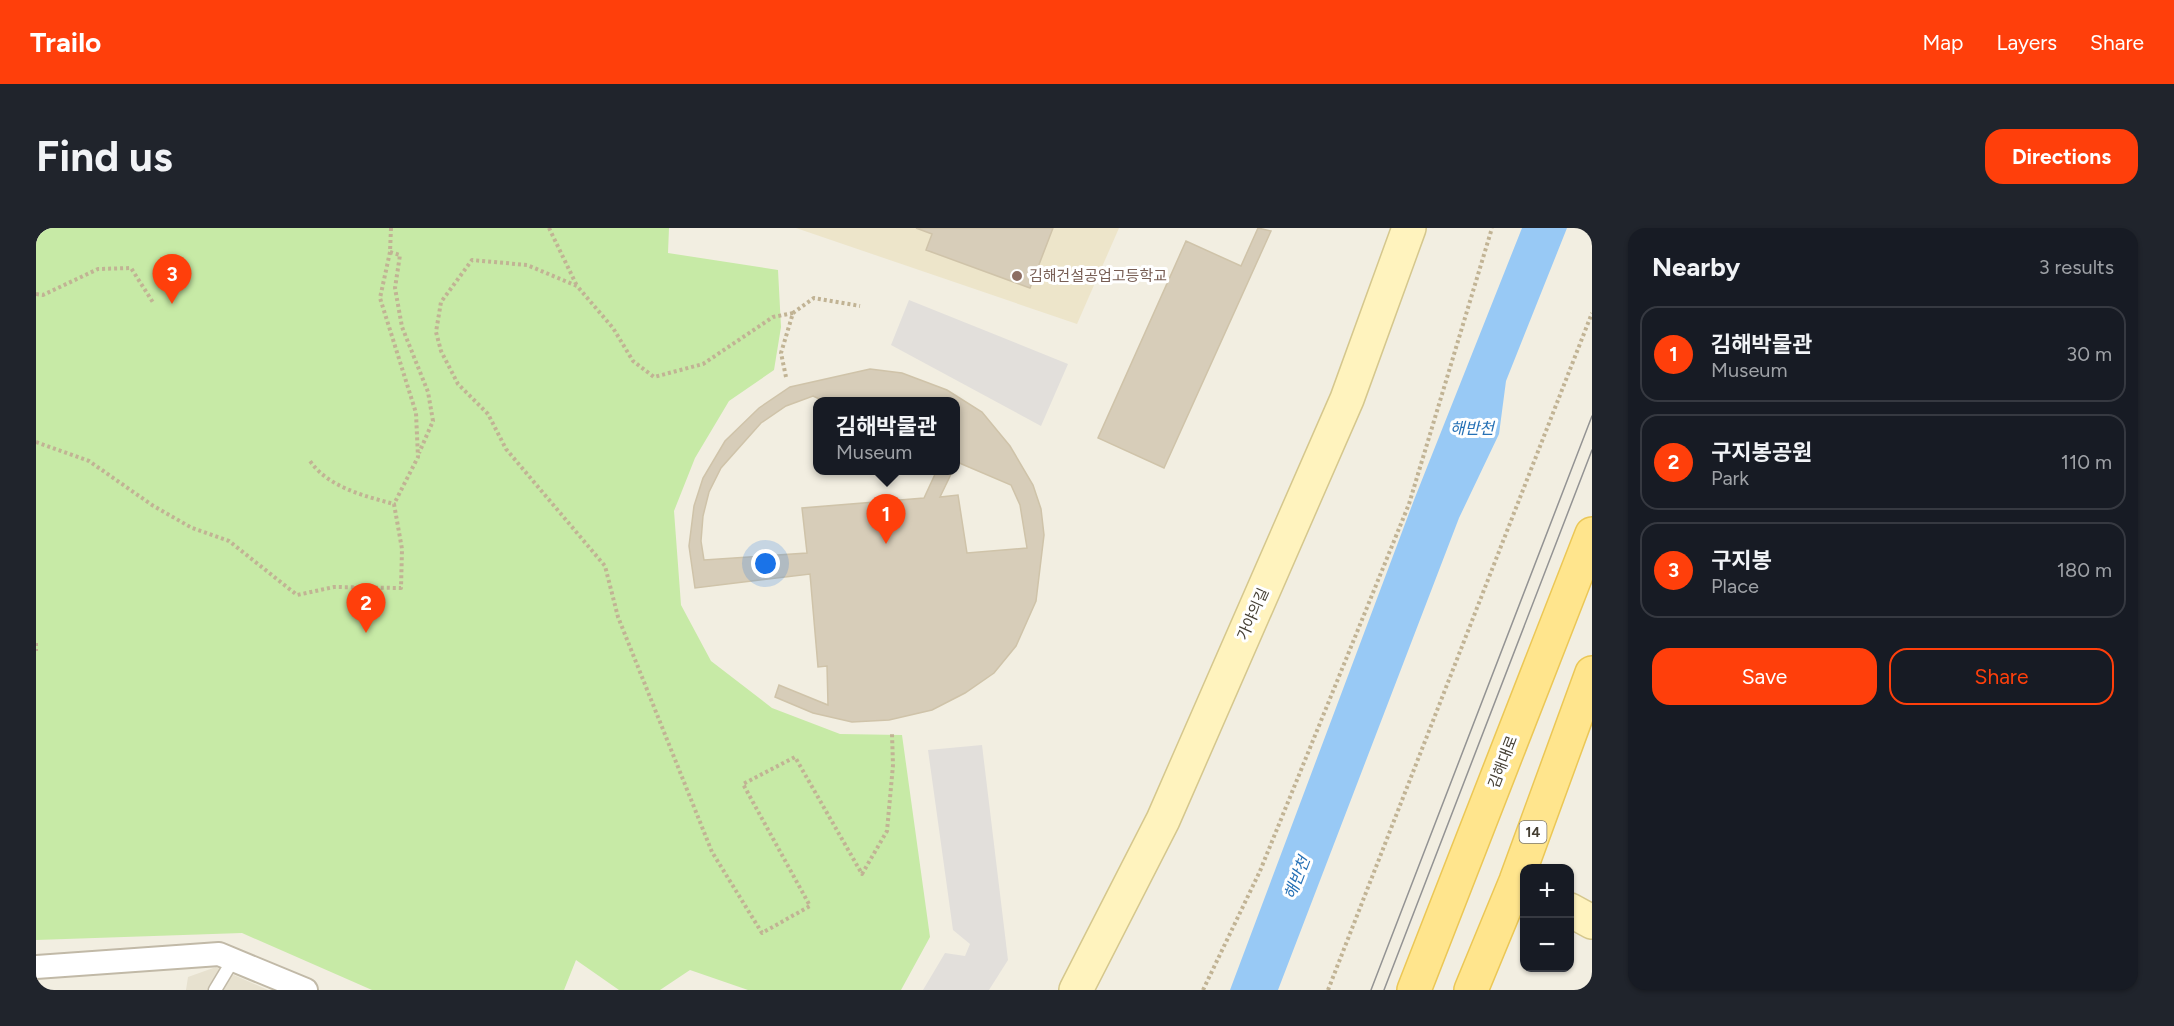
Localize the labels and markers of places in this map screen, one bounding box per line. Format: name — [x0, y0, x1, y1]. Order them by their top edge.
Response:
pin: 3 — [152, 254, 192, 304]
place label: 김해건설공업고등학교 — [1029, 267, 1167, 285]
marker: 김해건설공업고등학교 — [1010, 269, 1024, 283]
pin: 1 — [866, 494, 906, 544]
pin: 2 — [346, 584, 386, 633]

